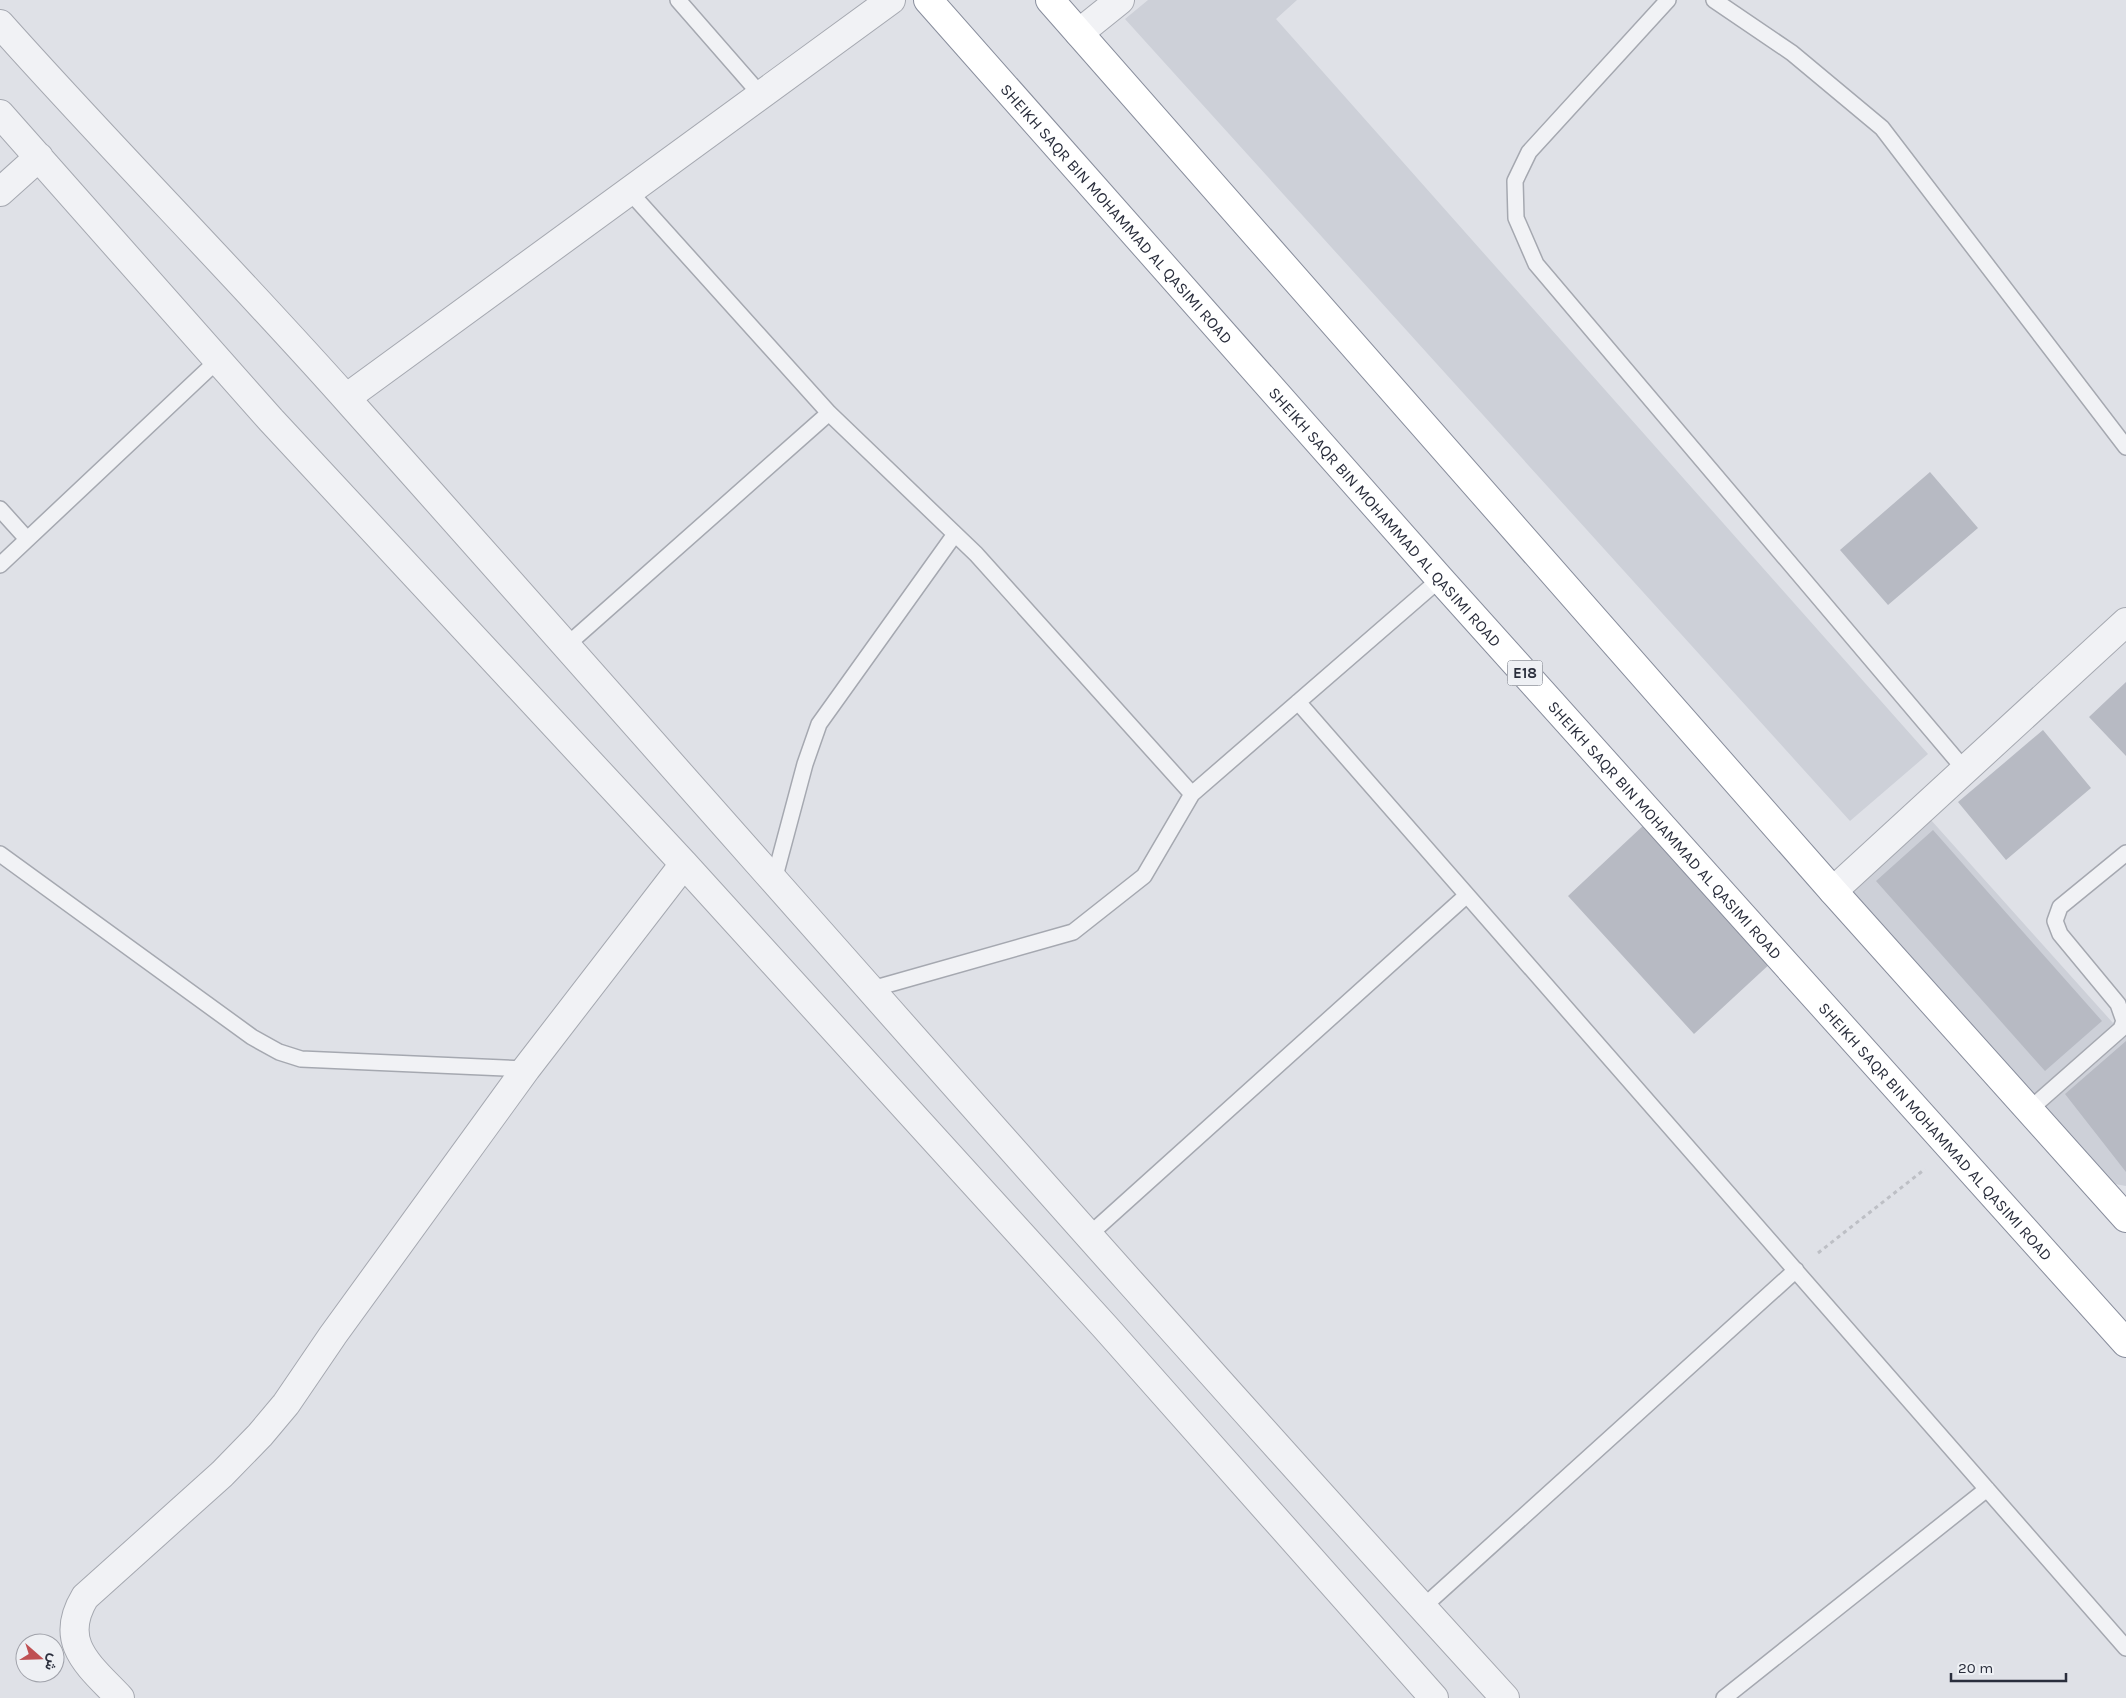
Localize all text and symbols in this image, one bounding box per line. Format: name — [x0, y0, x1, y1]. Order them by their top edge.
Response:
street label: SHEIKH SAQR BIN MOHAMMAD AL QASIMI ROAD — [997, 80, 1237, 347]
street label: SHEIKH SAQR BIN MOHAMMAD AL QASIMI ROAD — [1265, 383, 1506, 650]
road number: E18 — [1508, 660, 1542, 686]
street label: SHEIKH SAQR BIN MOHAMMAD AL QASIMI ROAD — [1544, 697, 1786, 963]
street label: SHEIKH SAQR BIN MOHAMMAD AL QASIMI ROAD — [1815, 998, 2057, 1264]
north arrow — [15, 1633, 65, 1683]
scale bar — [1951, 1650, 2066, 1682]
text: ش — [41, 1651, 63, 1673]
text: 20 m — [1958, 1659, 1993, 1677]

